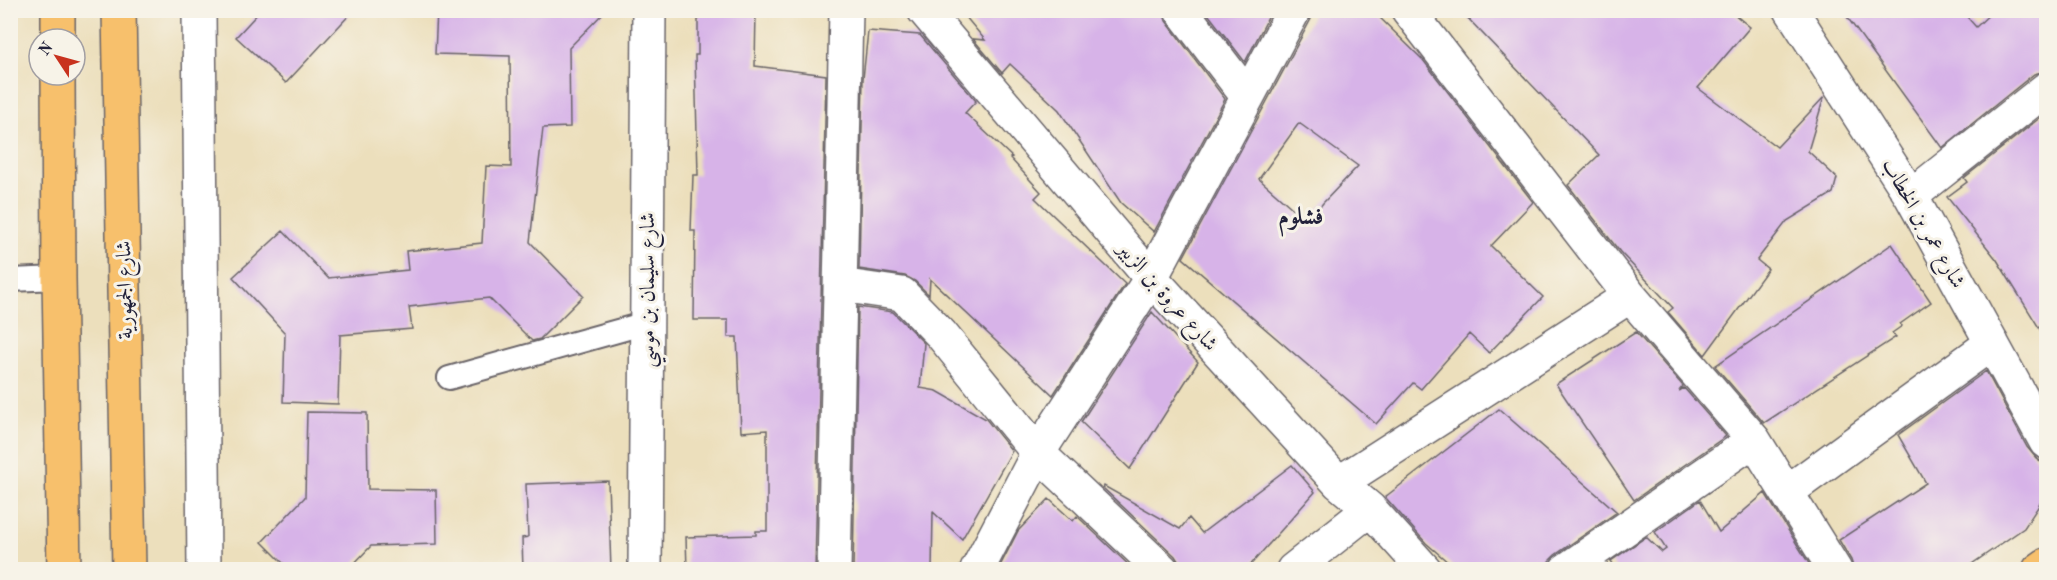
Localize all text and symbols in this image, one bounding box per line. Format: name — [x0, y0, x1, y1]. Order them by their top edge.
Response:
north arrow — [27, 27, 87, 87]
text: N — [36, 39, 57, 59]
street label: شارع عمر بن الخطاب — [1872, 156, 1968, 295]
district label: فشلوم — [1278, 205, 1324, 237]
street label: شارع سليمان بن موسي — [638, 212, 667, 368]
street label: شارع عروة بن الزبير — [1107, 236, 1222, 359]
street label: شارع الجمهورية — [114, 240, 143, 340]

